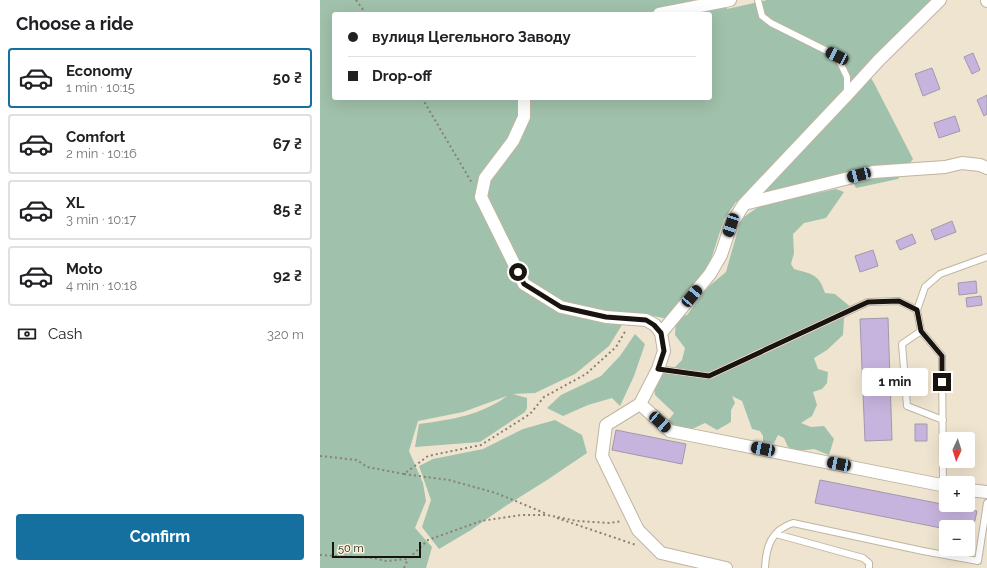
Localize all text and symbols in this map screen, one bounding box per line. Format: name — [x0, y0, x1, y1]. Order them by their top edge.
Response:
text: Choose a ride — [16, 13, 134, 34]
text: вулиця Цегельного Заводу — [372, 28, 571, 46]
car — [824, 45, 850, 67]
icon: car — [18, 60, 54, 96]
text: Economy — [66, 62, 133, 80]
text: Drop-off — [372, 67, 432, 85]
text: 50 ₴ — [273, 69, 302, 87]
text: 1 min · 10:15 — [66, 80, 135, 95]
icon: car — [18, 126, 54, 162]
text: Comfort — [66, 128, 125, 146]
text: 67 ₴ — [273, 135, 302, 153]
text: 2 min · 10:16 — [66, 146, 137, 161]
car — [846, 166, 872, 184]
icon: car — [18, 192, 54, 228]
text: XL — [66, 194, 84, 212]
text: 85 ₴ — [273, 201, 302, 219]
text: 3 min · 10:17 — [66, 212, 136, 227]
car — [722, 212, 740, 238]
icon: car — [18, 258, 54, 294]
text: Moto — [66, 260, 103, 278]
route start — [509, 263, 527, 281]
text: 92 ₴ — [273, 267, 302, 285]
text: 4 min · 10:18 — [66, 278, 137, 293]
car — [680, 283, 704, 309]
icon: cash — [16, 323, 38, 345]
text: Cash — [48, 325, 82, 343]
text: 320 m — [267, 327, 304, 342]
callout: 1 min — [862, 368, 928, 396]
route end — [933, 373, 951, 391]
text: 1 min — [879, 374, 911, 389]
car — [647, 410, 673, 434]
north arrow — [939, 432, 975, 468]
map controls — [939, 432, 975, 556]
car — [750, 441, 776, 457]
car — [826, 456, 852, 472]
button: + — [939, 476, 975, 512]
button: Confirm — [16, 514, 304, 560]
button: − — [939, 520, 975, 556]
scale bar — [332, 540, 421, 559]
text: 50 m — [338, 542, 364, 555]

